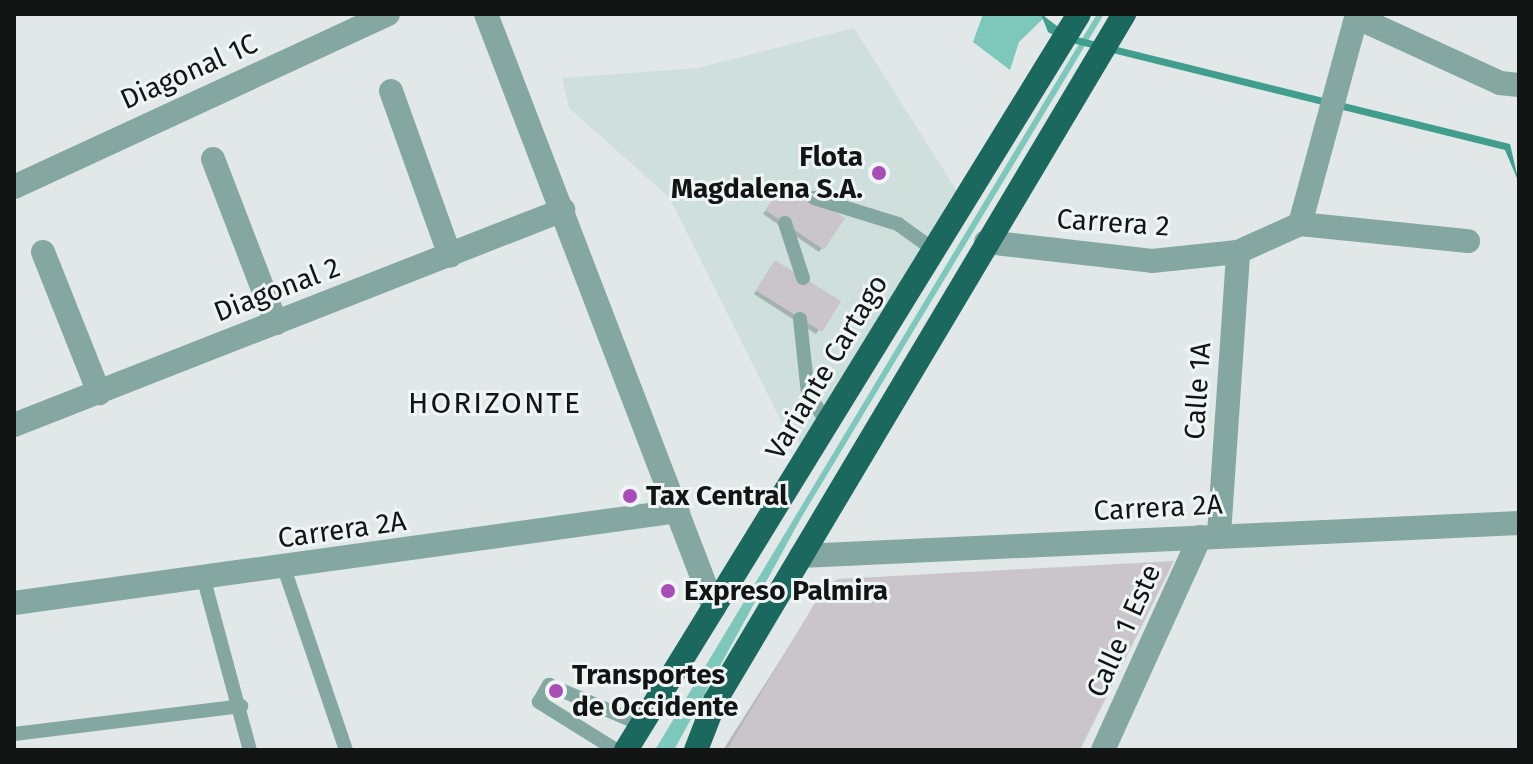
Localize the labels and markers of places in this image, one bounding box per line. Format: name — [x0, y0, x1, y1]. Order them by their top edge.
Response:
place label: Flota Magdalena S.A. — [671, 140, 863, 206]
marker: Flota Magdalena S.A. — [870, 164, 888, 182]
place label: Tax Central — [646, 479, 788, 513]
marker: Tax Central — [621, 487, 639, 505]
place label: Expreso Palmira — [684, 574, 888, 608]
marker: Expreso Palmira — [659, 582, 677, 600]
place label: Transportes de Occidente — [572, 658, 739, 724]
marker: Transportes de Occidente — [547, 682, 565, 700]

